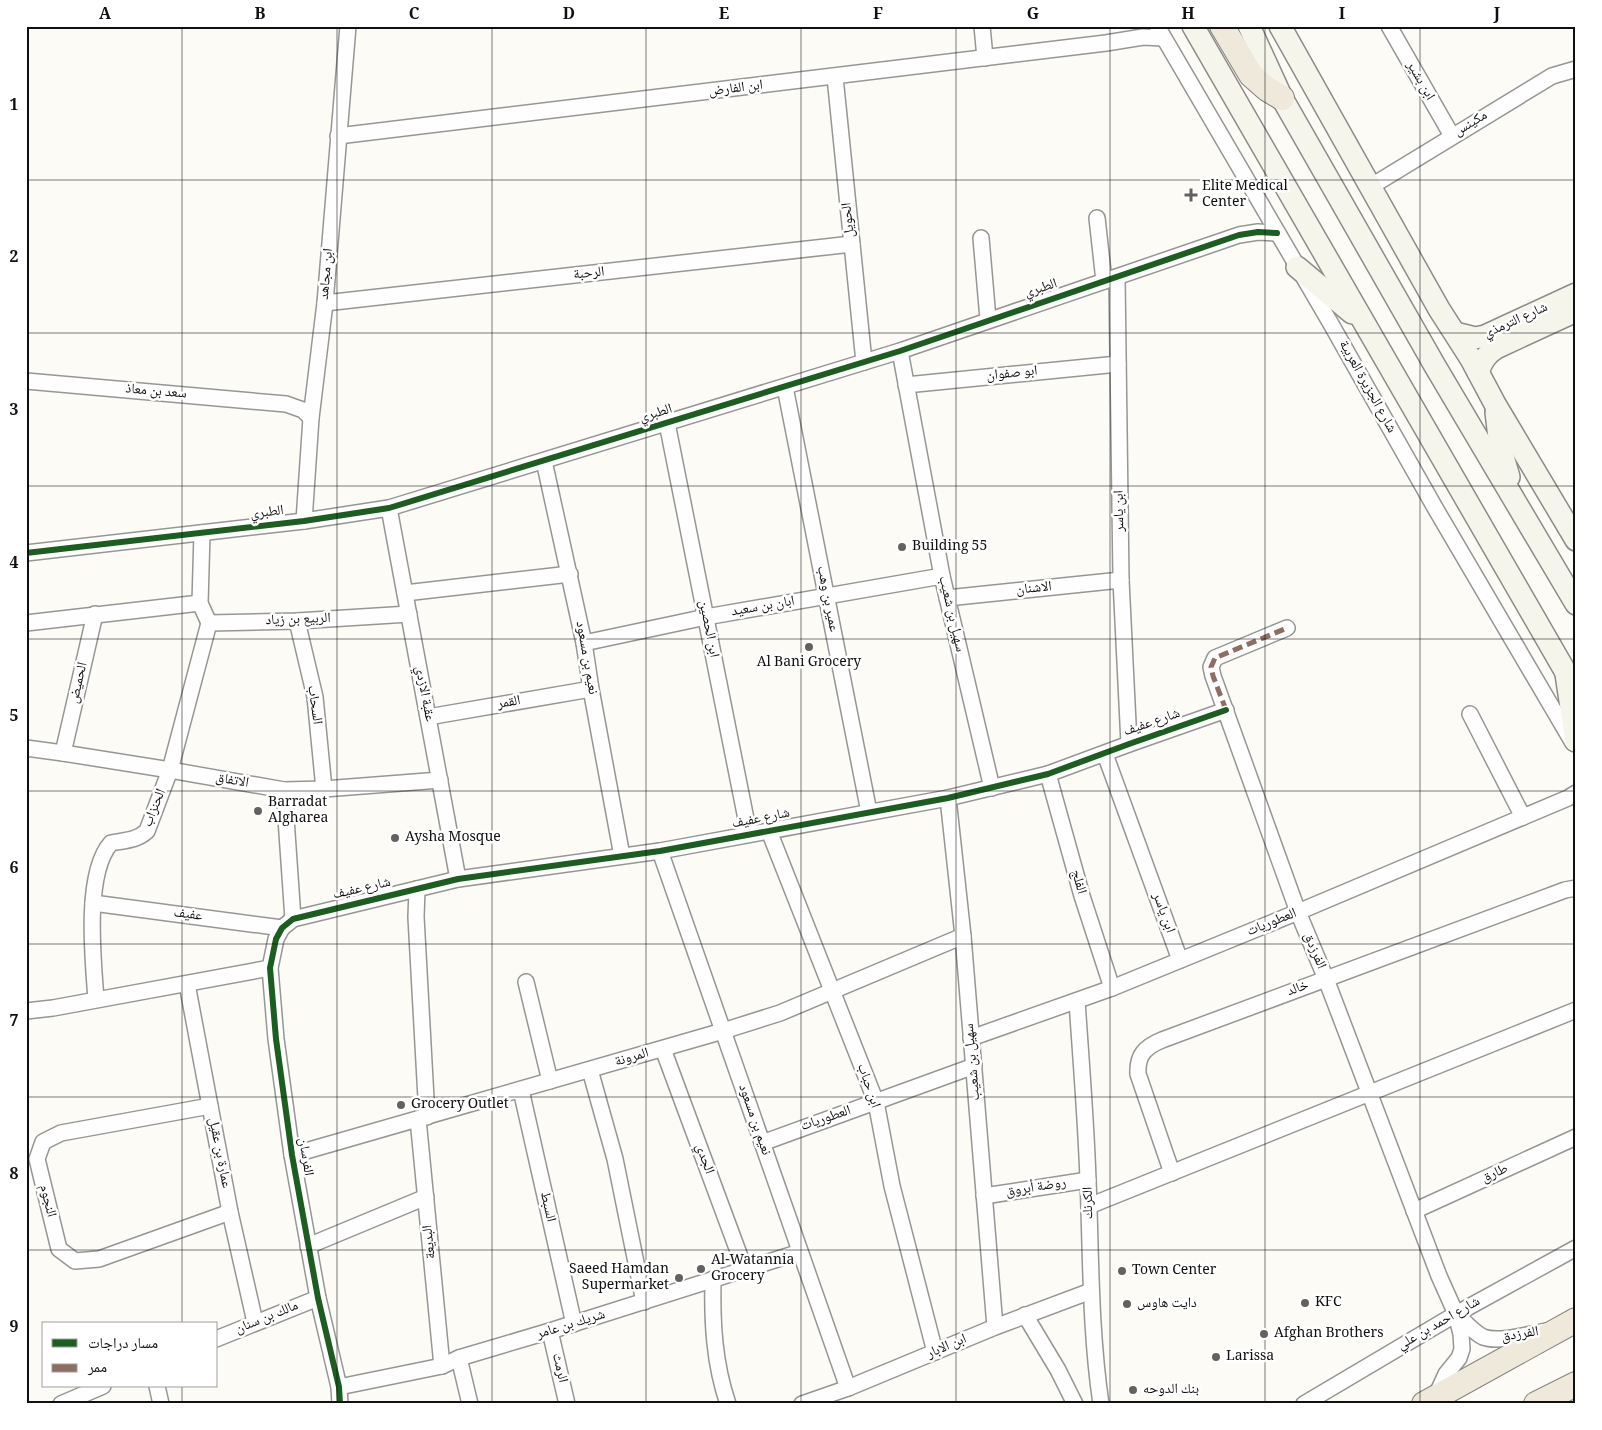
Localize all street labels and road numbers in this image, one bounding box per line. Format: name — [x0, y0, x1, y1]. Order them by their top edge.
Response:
street label: ابن بشير — [1399, 56, 1441, 105]
street label: ابن الفارض — [707, 74, 765, 104]
street label: مكينس — [1449, 104, 1493, 144]
street label: الحويل — [835, 201, 863, 239]
street label: ابن مجاهد — [313, 247, 341, 301]
street label: الرحبة — [572, 260, 606, 288]
street label: الطبري — [1021, 272, 1061, 306]
street label: شارع الترمذي — [1480, 296, 1552, 346]
street label: شارع الجزيرة العربية — [1331, 336, 1403, 438]
street label: ابو صفوان — [985, 359, 1039, 389]
street label: سعد بن معاذ — [124, 377, 188, 407]
street label: الطبري — [636, 398, 676, 430]
street label: ابن ياسر — [1108, 490, 1132, 533]
street label: الطبري — [249, 499, 285, 527]
street label: عمير بن وهب — [809, 564, 845, 634]
street label: سهيل بن شعيب — [931, 574, 971, 654]
street label: الاشنان — [1015, 575, 1053, 603]
street label: ابان بن سعيد — [729, 590, 797, 624]
street label: ابن الحصين — [691, 598, 725, 660]
street label: الربيع بن زياد — [265, 607, 331, 633]
street label: نعيم بن مسعود — [568, 619, 604, 697]
street label: الحميض — [63, 660, 95, 706]
street label: عقبة الازدي — [407, 664, 441, 724]
street label: السحاب — [299, 684, 329, 726]
street label: القمر — [495, 689, 522, 717]
street label: شارع عفيف — [1120, 702, 1184, 744]
street label: الاتفاق — [213, 766, 251, 796]
street label: الحنزاب — [136, 785, 174, 831]
street label: شارع عفيف — [730, 802, 792, 836]
street label: الفلج — [1063, 867, 1093, 897]
street label: شارع عفيف — [331, 871, 393, 907]
street label: ابن ياسر — [1144, 888, 1181, 937]
street label: عفيف — [172, 901, 204, 929]
street label: العطوريات — [1243, 902, 1301, 944]
street label: الفرزدق — [1296, 929, 1332, 973]
street label: خالد — [1284, 974, 1313, 1004]
street label: سهيل بن شعيب — [958, 1022, 988, 1102]
street label: المرونة — [612, 1042, 652, 1074]
street label: ابن حباب — [849, 1060, 887, 1112]
street label: نعيم بن مسعود — [731, 1081, 777, 1159]
street label: العطوريات — [798, 1099, 854, 1139]
street label: عمارة بن عقيل — [200, 1116, 238, 1190]
street label: الفرسان — [290, 1136, 320, 1178]
street label: الجدي — [687, 1140, 721, 1178]
street label: طارق — [1478, 1157, 1512, 1191]
street label: روضة أبروق — [1004, 1171, 1068, 1205]
street label: النجوم — [31, 1182, 63, 1220]
street label: الكرنك — [1077, 1187, 1101, 1219]
street label: السبط — [532, 1189, 562, 1225]
street label: البديعة — [416, 1224, 444, 1260]
street label: شارع احمد بن علي — [1393, 1290, 1485, 1358]
street label: مالك بن سنان — [232, 1294, 302, 1342]
street label: شريك بن عامر — [533, 1303, 608, 1347]
street label: الفرزدق — [1500, 1320, 1540, 1350]
street label: ابن الابار — [922, 1328, 971, 1367]
street label: الرمث — [544, 1351, 574, 1385]

